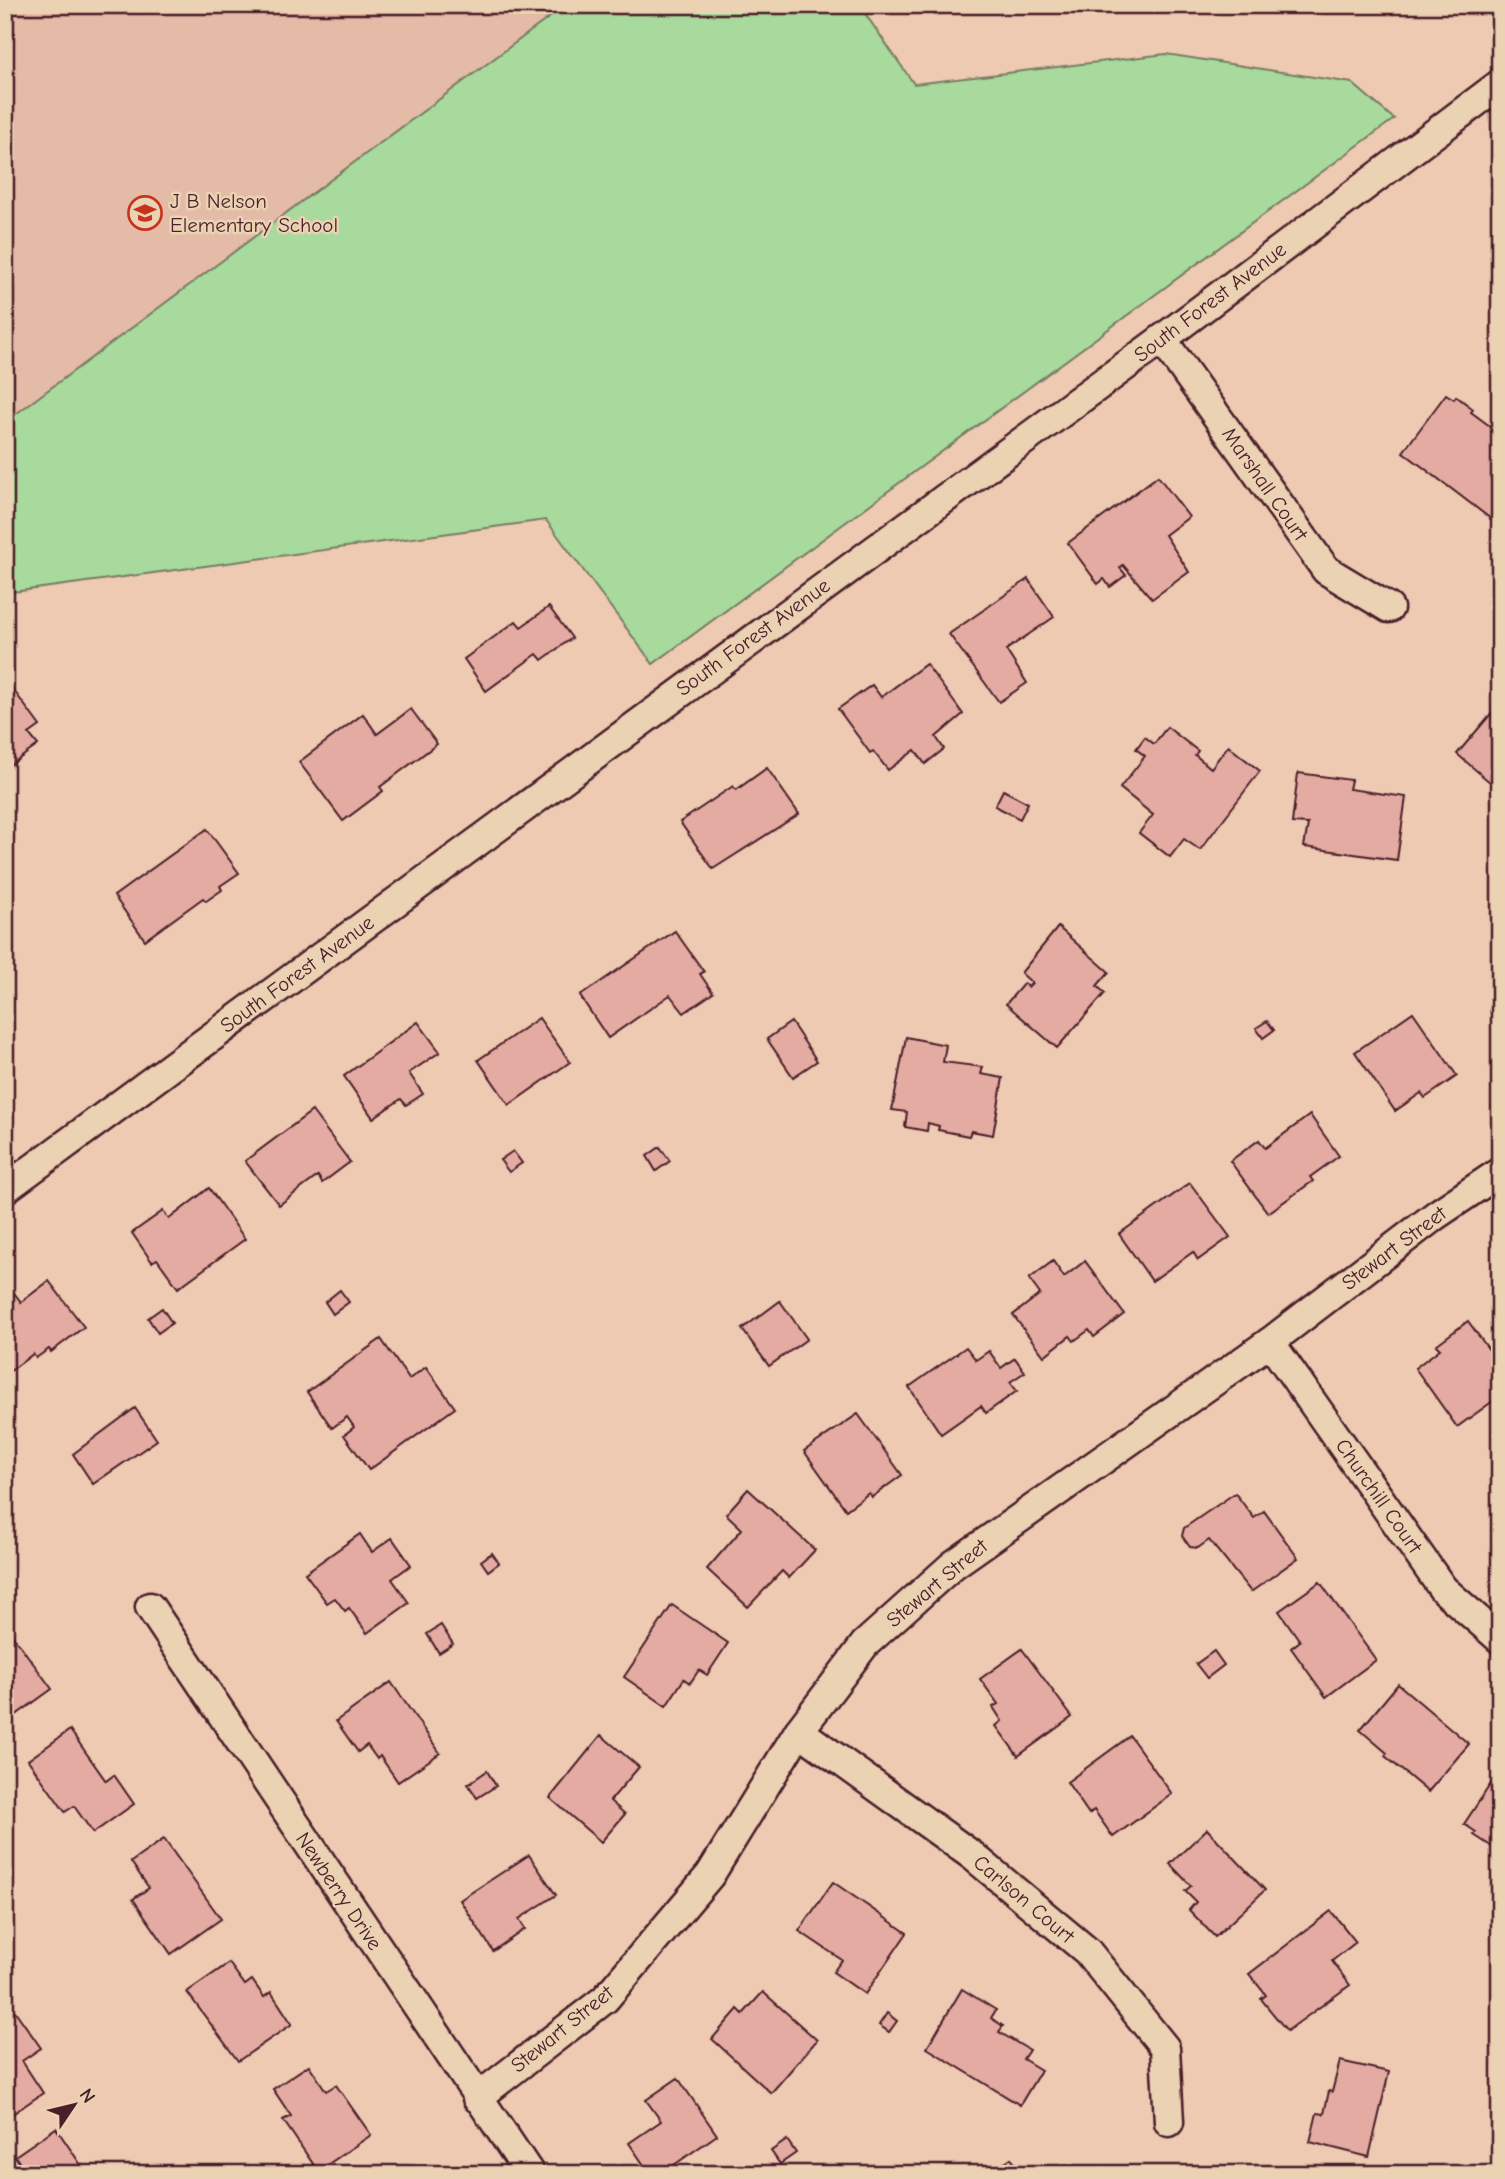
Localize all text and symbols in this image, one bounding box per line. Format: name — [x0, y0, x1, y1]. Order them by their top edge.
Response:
place label: J B Nelson Elementary School — [170, 189, 338, 237]
school or university icon: J B Nelson Elementary School — [126, 194, 164, 232]
street label: South Forest Avenue — [1129, 237, 1291, 367]
street label: Marshall Court — [1217, 423, 1314, 546]
street label: South Forest Avenue — [672, 573, 834, 701]
street label: South Forest Avenue — [216, 910, 378, 1038]
street label: Stewart Street — [1337, 1200, 1452, 1295]
street label: Churchill Court — [1331, 1434, 1428, 1559]
street label: Stewart Street — [882, 1533, 993, 1632]
street label: Newberry Drive — [291, 1828, 387, 1954]
street label: Carlson Court — [969, 1850, 1080, 1949]
street label: Stewart Street — [506, 1980, 619, 2077]
north arrow — [38, 2070, 108, 2140]
text: N — [75, 2084, 100, 2107]

